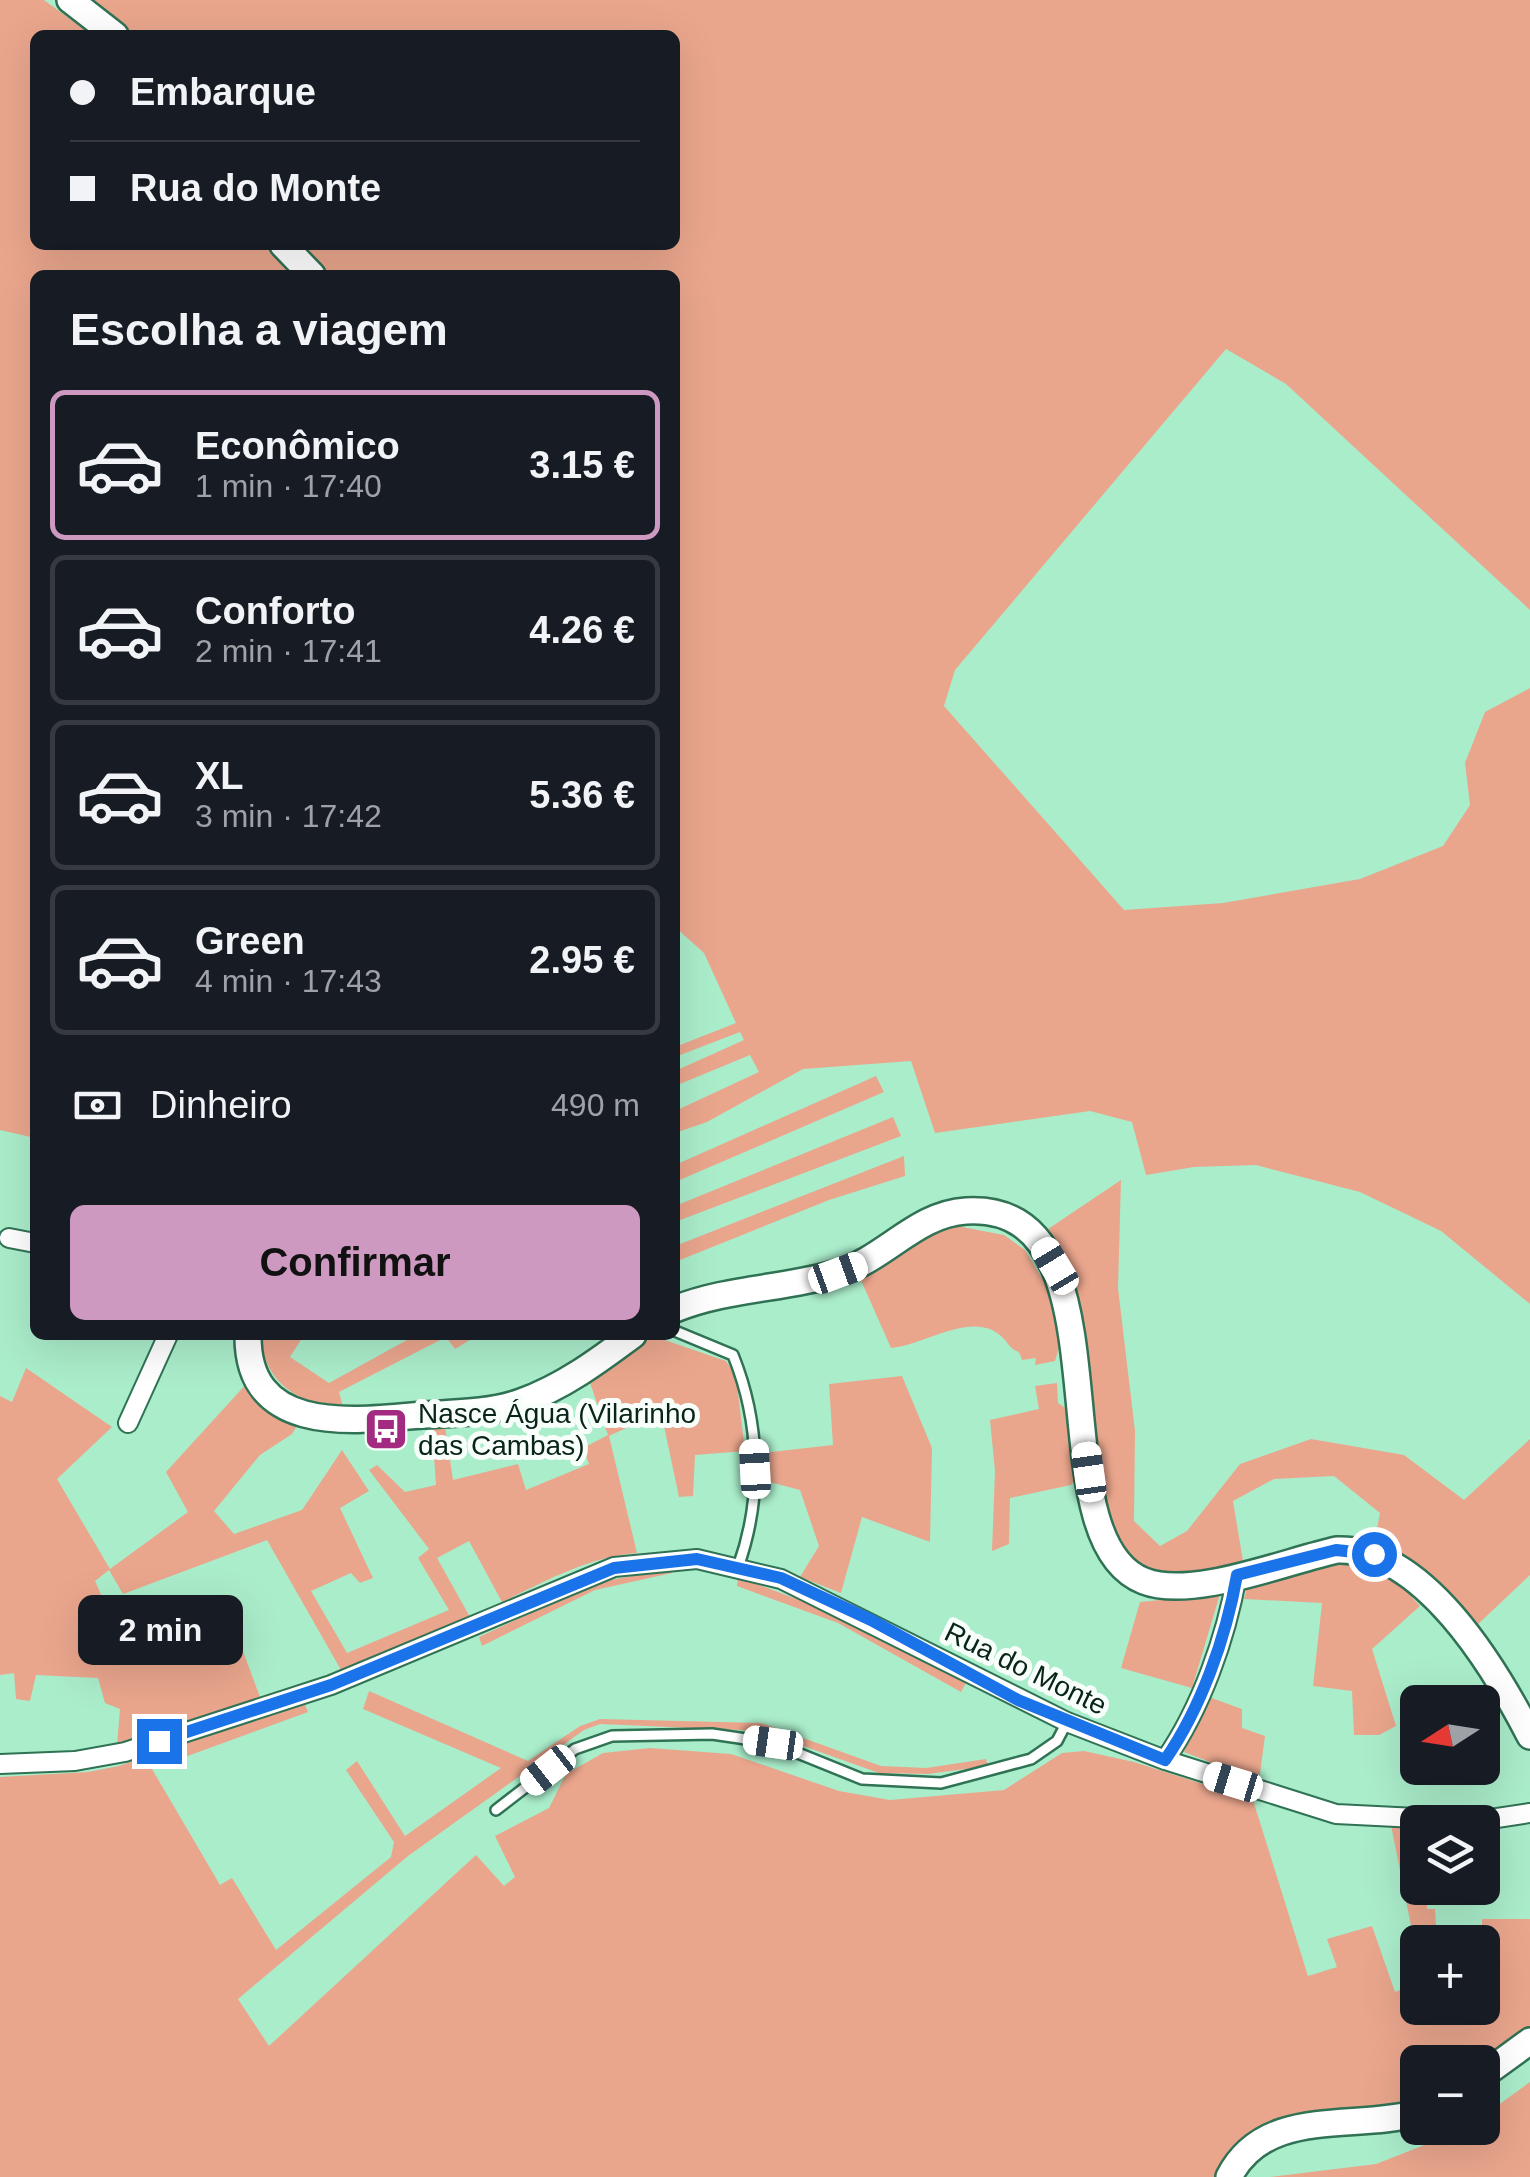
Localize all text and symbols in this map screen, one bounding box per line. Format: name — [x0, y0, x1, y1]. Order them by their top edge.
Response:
text: Embarque — [130, 71, 316, 113]
text: Rua do Monte — [130, 167, 381, 209]
text: Escolha a viagem — [70, 304, 448, 355]
icon: car — [75, 420, 165, 510]
text: Econômico — [195, 425, 400, 467]
text: 3.15 € — [529, 444, 635, 486]
text: 1 min · 17:40 — [195, 468, 382, 504]
icon: car — [75, 585, 165, 675]
text: Conforto — [195, 590, 355, 632]
text: 4.26 € — [529, 609, 635, 651]
text: 2 min · 17:41 — [195, 633, 382, 669]
icon: car — [75, 750, 165, 840]
text: XL — [195, 755, 244, 797]
text: 5.36 € — [529, 774, 635, 816]
text: 3 min · 17:42 — [195, 798, 382, 834]
icon: car — [75, 915, 165, 1005]
text: Green — [195, 920, 305, 962]
text: 2.95 € — [529, 939, 635, 981]
text: 4 min · 17:43 — [195, 963, 382, 999]
icon: cash — [70, 1078, 125, 1133]
text: Dinheiro — [150, 1084, 292, 1126]
text: 490 m — [551, 1087, 640, 1123]
button: Confirmar — [70, 1205, 640, 1320]
car — [1027, 1233, 1083, 1299]
car — [805, 1249, 871, 1297]
place label: Nasce Água (Vilarinho das Cambas) — [418, 1398, 696, 1461]
bus stop icon: Nasce Água (Vilarinho das Cambas) — [363, 1406, 409, 1452]
car — [738, 1438, 772, 1500]
car — [1070, 1440, 1108, 1504]
route start — [1352, 1532, 1397, 1577]
callout: 2 min — [76, 1596, 242, 1666]
text: 2 min — [119, 1612, 202, 1648]
street label: Rua do Monte — [940, 1616, 1112, 1721]
north arrow — [1400, 1685, 1500, 1785]
map controls — [1400, 1685, 1500, 2145]
route end — [137, 1719, 182, 1764]
car — [741, 1724, 805, 1762]
car — [515, 1740, 581, 1800]
car — [1200, 1759, 1266, 1805]
button: layers — [1400, 1805, 1500, 1905]
button: + — [1400, 1925, 1500, 2025]
button: − — [1400, 2045, 1500, 2145]

